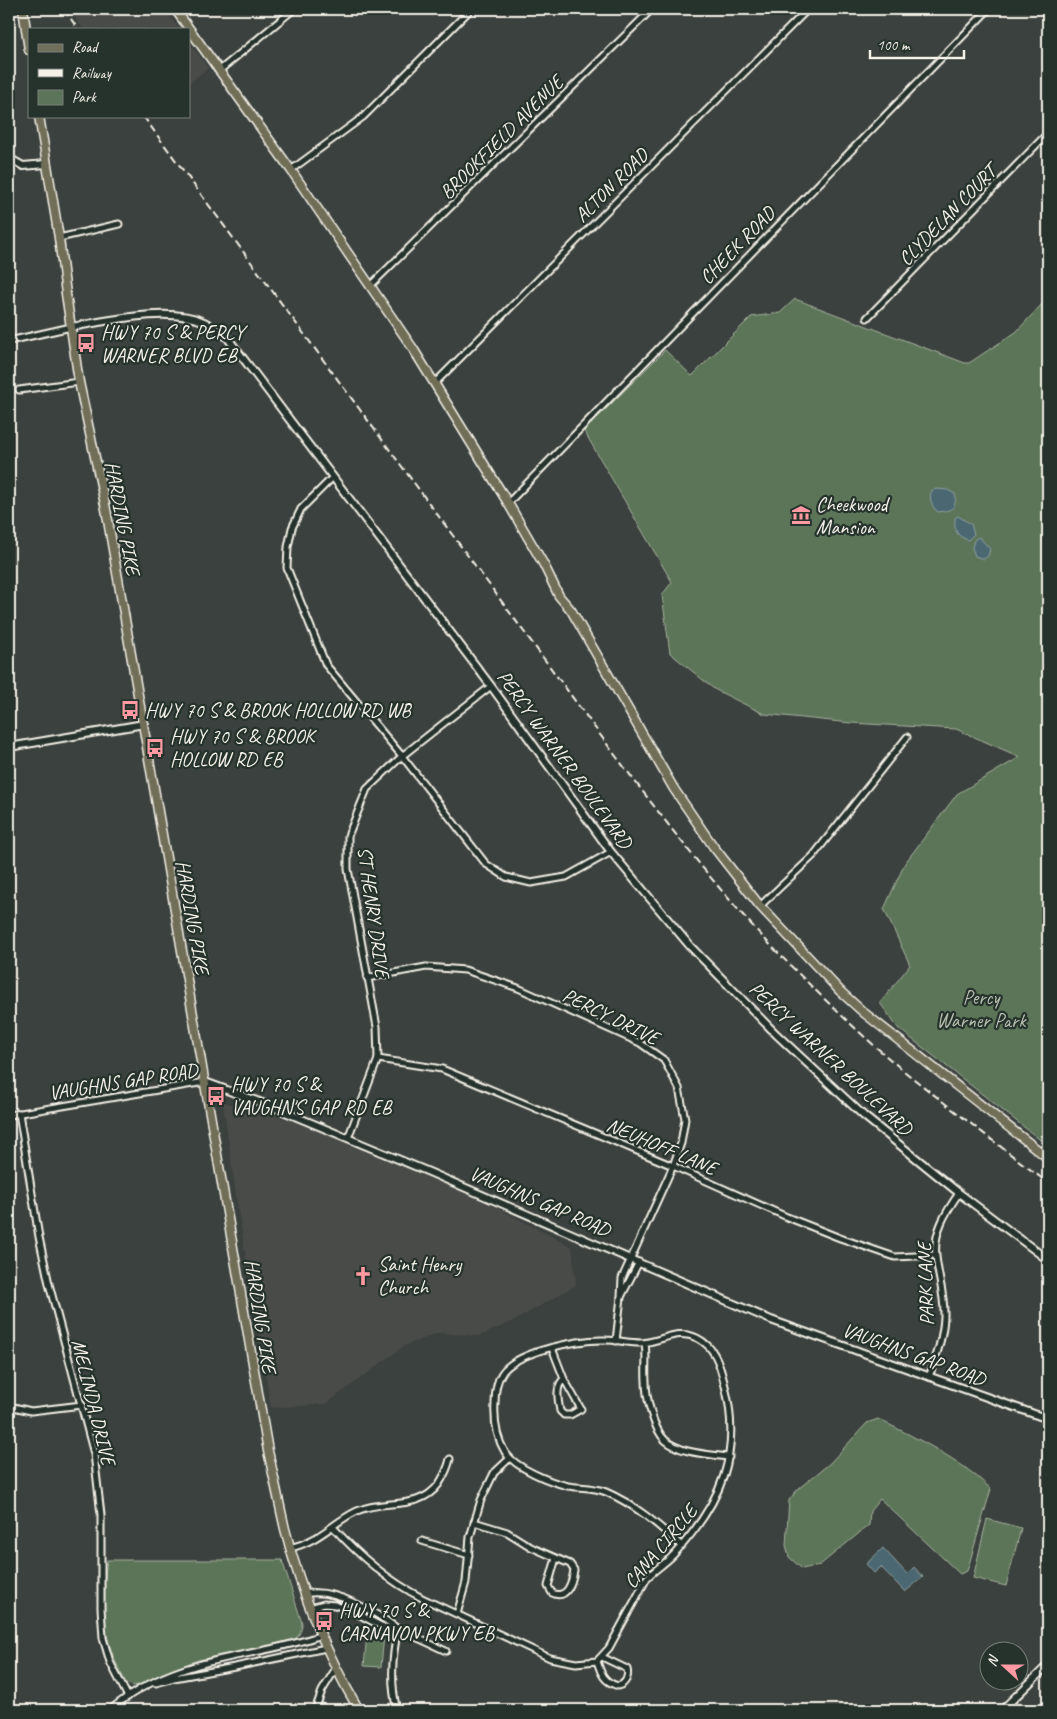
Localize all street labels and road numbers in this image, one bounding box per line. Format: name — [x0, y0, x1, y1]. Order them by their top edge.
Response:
street label: BROOKFIELD AVENUE — [434, 68, 571, 204]
street label: ALTON ROAD — [569, 142, 655, 228]
street label: CLYDELAN COURT — [893, 156, 1005, 271]
street label: CHEEK ROAD — [694, 200, 782, 290]
street label: HARDING PIKE — [99, 459, 146, 579]
street label: PERCY WARNER BOULEVARD — [492, 665, 638, 854]
street label: ST HENRY DRIVE — [352, 845, 395, 982]
street label: HARDING PIKE — [170, 858, 215, 978]
street label: PERCY WARNER BOULEVARD — [744, 976, 919, 1142]
street label: PERCY DRIVE — [559, 982, 666, 1052]
street label: VAUGHNS GAP ROAD — [47, 1057, 202, 1106]
street label: NEUHOFF LANE — [603, 1112, 723, 1182]
street label: VAUGHNS GAP ROAD — [466, 1161, 616, 1243]
street label: PARK LANE — [911, 1239, 939, 1326]
street label: HARDING PIKE — [239, 1257, 282, 1377]
street label: VAUGHNS GAP ROAD — [839, 1317, 991, 1393]
street label: MELINDA DRIVE — [66, 1337, 122, 1470]
street label: CANA CIRCLE — [618, 1498, 704, 1593]

